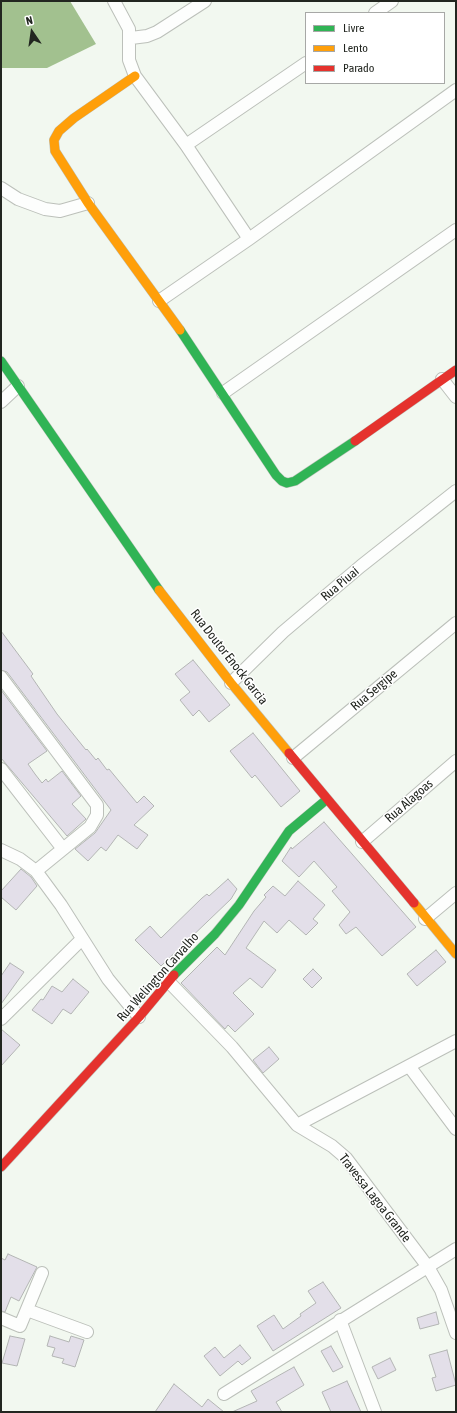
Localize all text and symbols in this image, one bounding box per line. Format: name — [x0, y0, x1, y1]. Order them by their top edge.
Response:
north arrow — [12, 12, 52, 52]
legend — [305, 12, 445, 84]
text: N — [25, 14, 34, 27]
text: Livre — [343, 21, 364, 35]
text: Lento — [343, 41, 368, 55]
text: Parado — [343, 61, 374, 75]
street label: Rua Piuai — [318, 564, 362, 604]
street label: Rua Doutor Enock Garcia — [187, 606, 271, 708]
street label: Rua Sergipe — [348, 666, 400, 714]
street label: Rua Alagoas — [382, 776, 436, 826]
street label: Rua Welington Carvalho — [114, 929, 202, 1025]
street label: Travessa Lagoa Grande — [336, 1151, 414, 1245]

